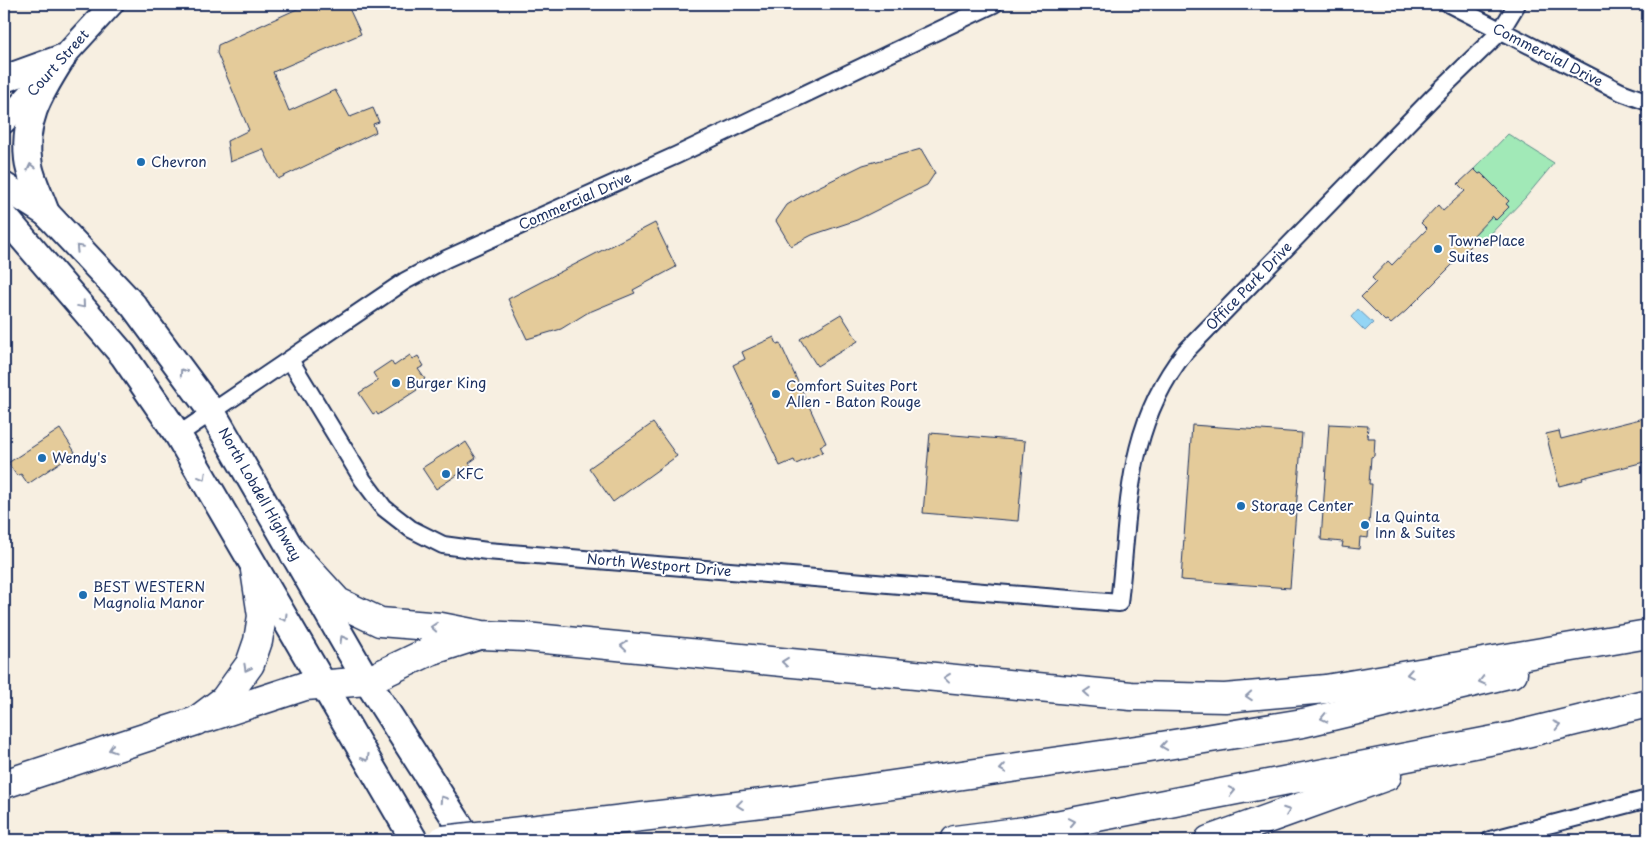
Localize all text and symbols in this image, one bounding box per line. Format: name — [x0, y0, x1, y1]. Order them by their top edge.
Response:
street label: Commercial Drive — [1489, 18, 1607, 92]
street label: Court Street — [22, 24, 94, 101]
place label: Chevron — [151, 151, 207, 172]
marker: Chevron — [135, 156, 147, 168]
one-way arrow — [26, 163, 37, 172]
street label: Commercial Drive — [515, 166, 635, 235]
place label: TownePlace Suites — [1448, 230, 1525, 267]
street label: Office Park Drive — [1201, 237, 1297, 335]
marker: TownePlace Suites — [1432, 243, 1444, 255]
one-way arrow — [76, 244, 85, 253]
one-way arrow — [77, 300, 86, 309]
one-way arrow — [181, 369, 189, 378]
place label: Burger King — [406, 372, 486, 393]
place label: Comfort Suites Port Allen - Baton Rouge — [786, 375, 922, 412]
marker: Burger King — [390, 377, 402, 389]
marker: Comfort Suites Port Allen - Baton Rouge — [770, 388, 782, 400]
street label: North Lobdell Highway — [214, 423, 307, 564]
place label: Wendy's — [52, 447, 107, 468]
marker: Wendy's — [36, 452, 48, 464]
place label: KFC — [456, 463, 484, 484]
marker: KFC — [440, 468, 452, 480]
one-way arrow — [197, 471, 207, 480]
place label: Storage Center — [1251, 495, 1354, 516]
marker: Storage Center — [1235, 500, 1247, 512]
place label: La Quinta Inn & Suites — [1375, 506, 1455, 543]
marker: La Quinta Inn & Suites — [1359, 519, 1371, 531]
street label: North Westport Drive — [586, 548, 732, 581]
place label: BEST WESTERN Magnolia Manor — [93, 576, 205, 613]
marker: BEST WESTERN Magnolia Manor — [77, 589, 89, 601]
one-way arrow — [277, 612, 287, 621]
one-way arrow — [430, 621, 438, 632]
one-way arrow — [339, 635, 349, 644]
one-way arrow — [619, 641, 627, 652]
one-way arrow — [781, 657, 789, 668]
one-way arrow — [243, 663, 253, 672]
one-way arrow — [1406, 669, 1415, 679]
one-way arrow — [943, 673, 951, 684]
one-way arrow — [1478, 675, 1487, 686]
one-way arrow — [1083, 686, 1091, 697]
one-way arrow — [1245, 691, 1253, 702]
one-way arrow — [1319, 712, 1328, 723]
one-way arrow — [1552, 720, 1561, 731]
one-way arrow — [1159, 740, 1168, 750]
one-way arrow — [109, 743, 117, 753]
one-way arrow — [360, 752, 370, 761]
one-way arrow — [999, 763, 1007, 774]
one-way arrow — [1227, 786, 1236, 797]
one-way arrow — [440, 795, 450, 804]
one-way arrow — [735, 800, 744, 810]
one-way arrow — [1282, 807, 1291, 817]
one-way arrow — [1068, 817, 1077, 828]

